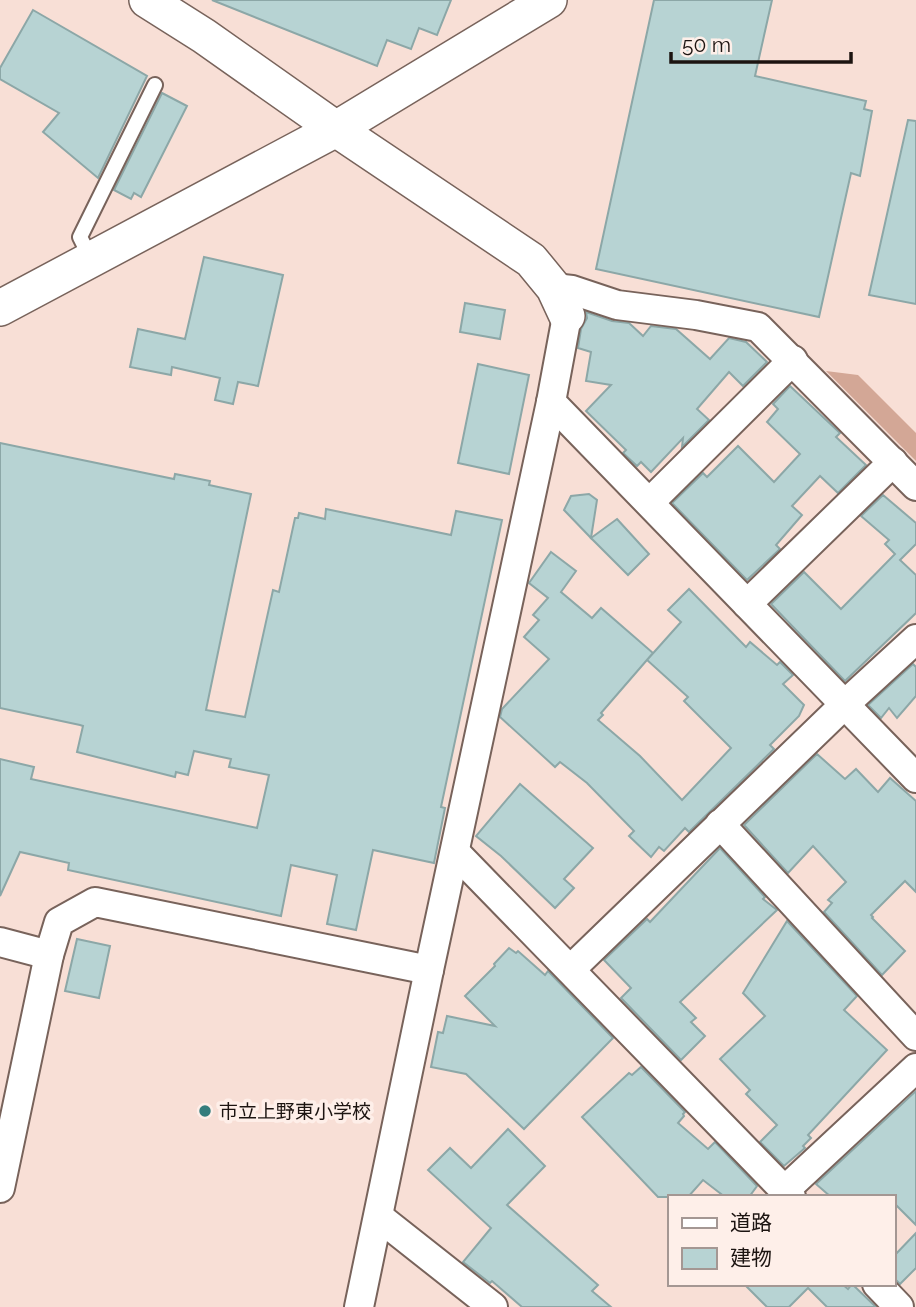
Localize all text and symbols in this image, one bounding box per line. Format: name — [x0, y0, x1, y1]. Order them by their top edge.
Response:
scale bar — [671, 21, 851, 65]
text: 50 m — [682, 32, 731, 57]
place label: 市立上野東小学校 — [219, 1100, 371, 1122]
marker: 市立上野東小学校 — [197, 1103, 213, 1119]
legend — [668, 1195, 895, 1286]
text: 道路 — [730, 1210, 772, 1235]
text: 建物 — [730, 1245, 772, 1270]

